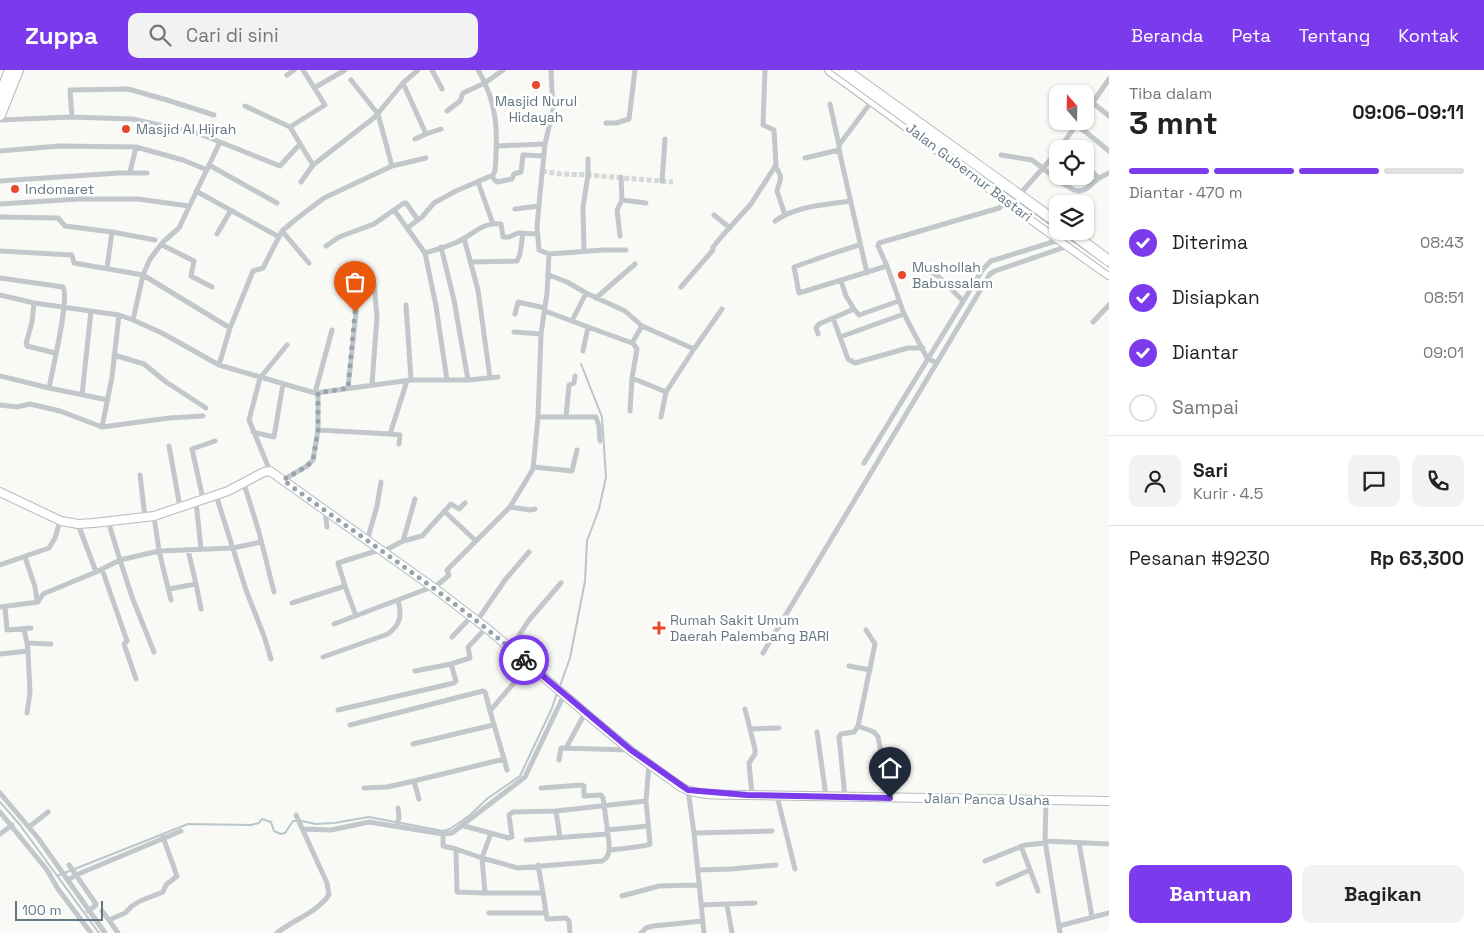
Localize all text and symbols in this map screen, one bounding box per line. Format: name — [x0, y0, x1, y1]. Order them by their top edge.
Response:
search box — [128, 13, 478, 58]
text: Zuppa — [25, 20, 98, 51]
icon: search — [146, 21, 174, 49]
text: Cari di sini — [186, 23, 279, 48]
text: Beranda — [1131, 24, 1203, 47]
text: Peta — [1231, 24, 1271, 47]
text: Tentang — [1299, 24, 1370, 47]
text: Kontak — [1398, 24, 1459, 47]
marker: Masjid Nurul Hidayah — [530, 79, 542, 91]
text: Tiba dalam — [1129, 83, 1212, 104]
north arrow — [1049, 85, 1094, 130]
map controls — [1049, 85, 1094, 240]
place label: Masjid Nurul Hidayah — [495, 92, 577, 126]
text: 09:06–09:11 — [1352, 100, 1464, 125]
text: 3 mnt — [1129, 103, 1218, 143]
street label: Jalan Gubernur Bastari — [902, 119, 1036, 225]
place label: Masjid Al Hijrah — [136, 120, 236, 138]
marker: Masjid Al Hijrah — [120, 123, 132, 135]
button: locate — [1049, 140, 1094, 185]
place label: Indomaret — [25, 180, 94, 198]
text: Diantar · 470 m — [1129, 182, 1243, 203]
marker: Indomaret — [9, 183, 21, 195]
button: layers — [1049, 195, 1094, 240]
icon: check — [1129, 229, 1157, 257]
text: Diterima — [1172, 230, 1248, 255]
text: 08:43 — [1420, 232, 1464, 253]
place label: Mushollah Babussalam — [912, 258, 993, 292]
pin — [334, 261, 376, 312]
icon: bag — [341, 268, 369, 296]
marker: Mushollah Babussalam — [896, 269, 908, 281]
icon: check — [1129, 284, 1157, 312]
text: Disiapkan — [1172, 285, 1260, 310]
text: 08:51 — [1424, 287, 1464, 308]
icon: check — [1129, 339, 1157, 367]
text: Diantar — [1172, 340, 1238, 365]
text: 09:01 — [1423, 342, 1464, 363]
text: Sampai — [1172, 395, 1239, 420]
button: person — [1129, 455, 1181, 507]
button: chat — [1348, 455, 1400, 507]
button: phone — [1412, 455, 1464, 507]
text: Sari — [1193, 458, 1228, 483]
text: Kurir · 4.5 — [1193, 483, 1263, 504]
text: Pesanan #9230 — [1129, 546, 1270, 571]
text: Rp 63,300 — [1370, 546, 1464, 571]
place label: Rumah Sakit Umum Daerah Palembang BARI — [670, 611, 829, 645]
marker: Rumah Sakit Umum Daerah Palembang BARI — [652, 621, 666, 635]
courier — [499, 635, 549, 685]
icon: bike — [510, 646, 538, 674]
pin — [869, 747, 911, 798]
icon: home — [876, 754, 904, 782]
street label: Jalan Panca Usaha — [924, 789, 1050, 809]
button: Bantuan — [1129, 865, 1292, 923]
button: Bagikan — [1302, 865, 1464, 923]
scale bar — [15, 898, 102, 921]
text: 100 m — [22, 901, 61, 919]

